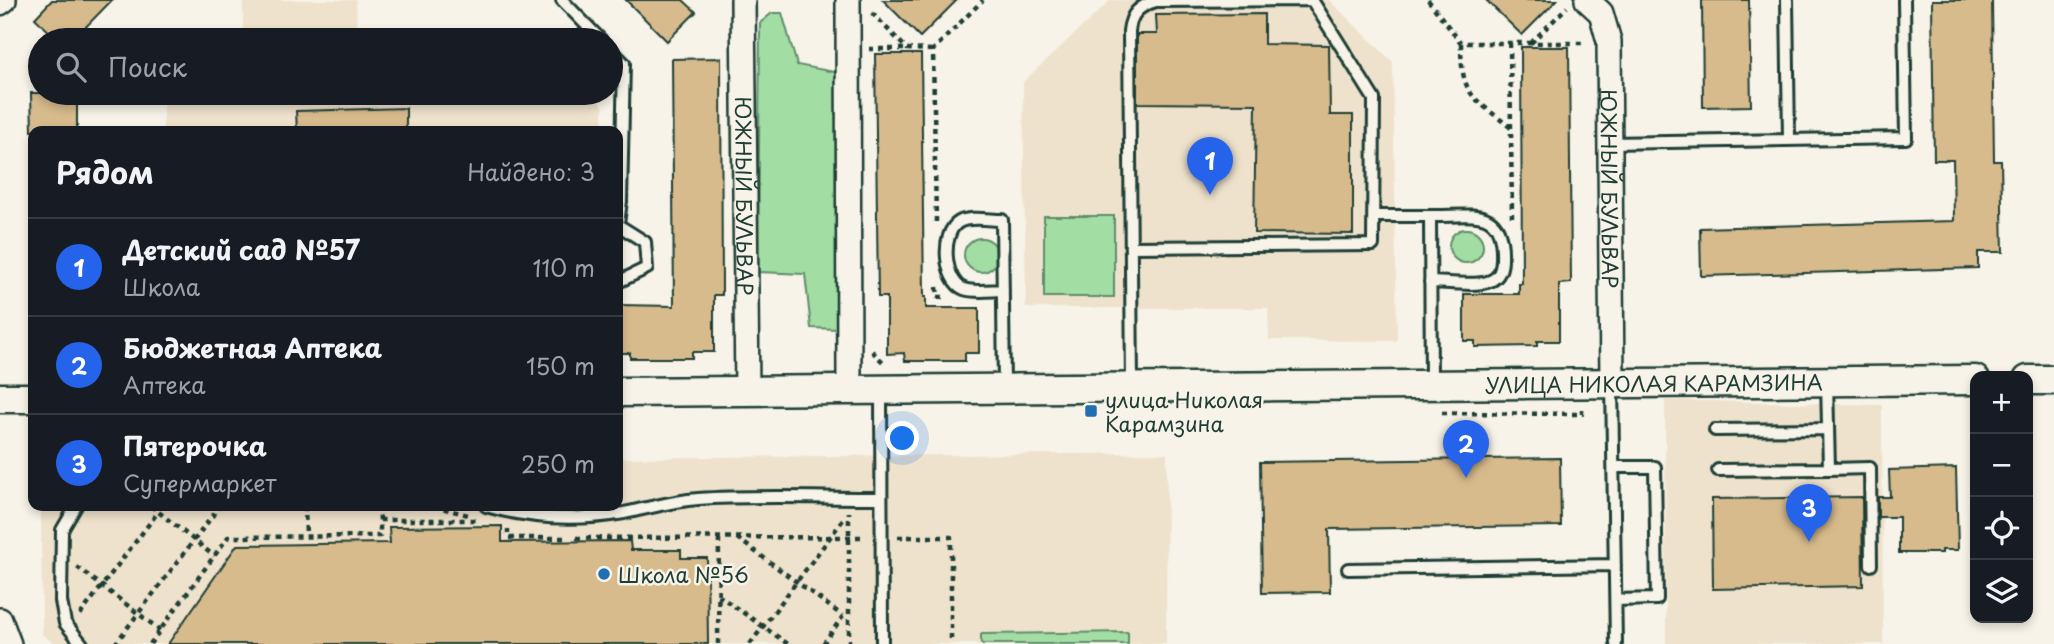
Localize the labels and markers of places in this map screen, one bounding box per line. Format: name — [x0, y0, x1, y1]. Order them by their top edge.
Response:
pin: 1 — [1187, 137, 1233, 195]
place label: улица Николая Карамзина — [1105, 383, 1263, 439]
marker: улица Николая Карамзина — [1083, 403, 1099, 419]
pin: 2 — [1443, 420, 1489, 478]
pin: 3 — [1786, 484, 1832, 542]
place label: Школа №56 — [618, 558, 749, 590]
marker: Школа №56 — [596, 566, 612, 582]

